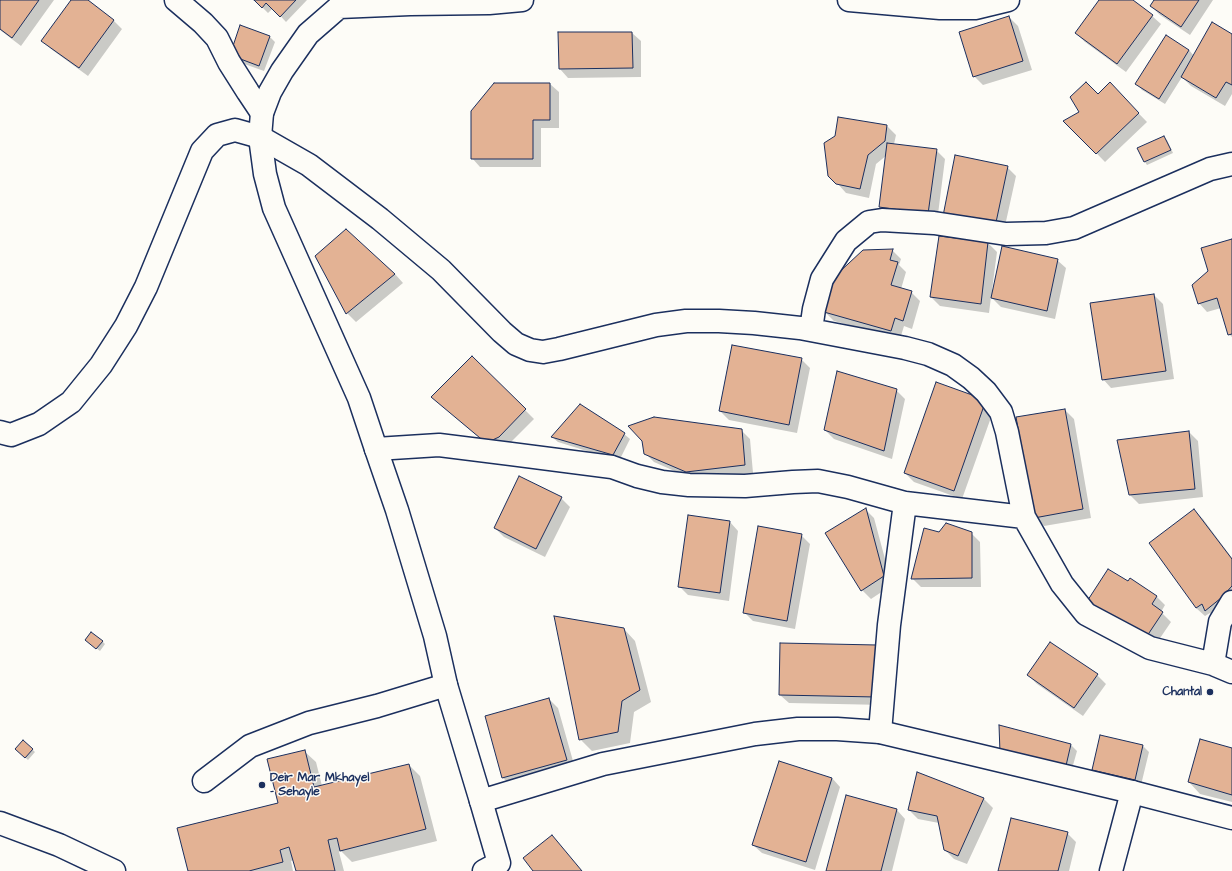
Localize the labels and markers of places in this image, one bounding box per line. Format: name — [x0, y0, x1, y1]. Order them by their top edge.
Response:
place label: Chantal — [1163, 685, 1202, 699]
marker: Chantal — [1205, 687, 1215, 697]
place label: Deir Mar Mkhayel - Sehayle — [270, 771, 369, 799]
marker: Deir Mar Mkhayel - Sehayle — [257, 780, 267, 790]

